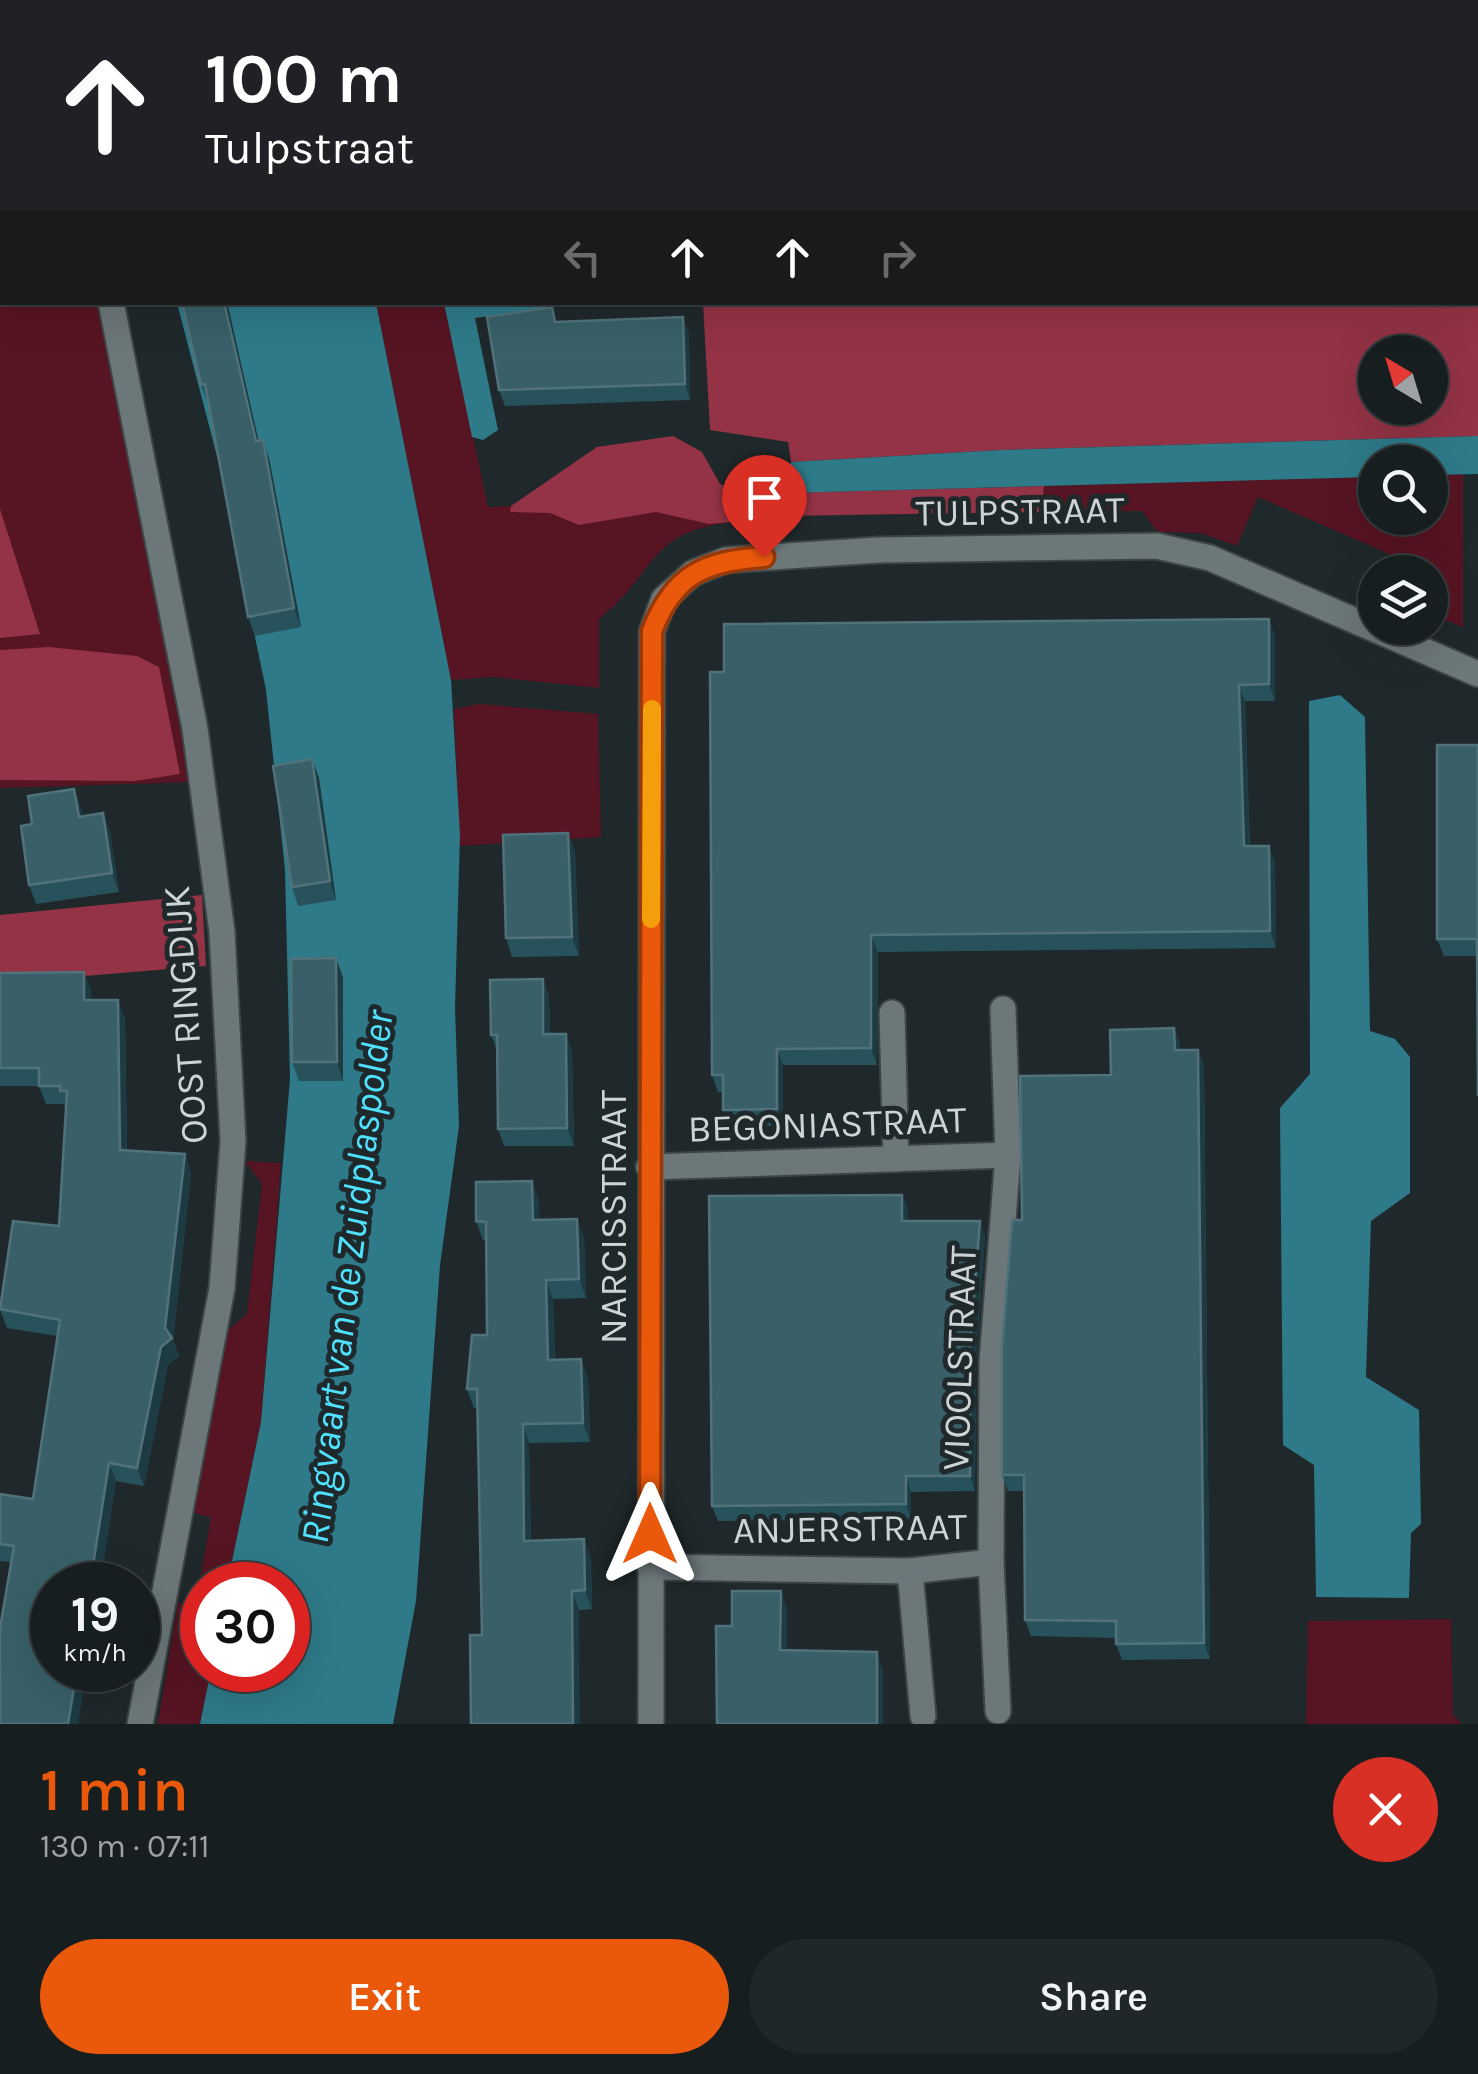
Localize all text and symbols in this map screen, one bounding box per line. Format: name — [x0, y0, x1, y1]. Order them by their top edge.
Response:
text: 100 m — [205, 38, 403, 120]
icon: ahead — [40, 40, 170, 170]
text: Tulpstraat — [205, 122, 414, 174]
icon: left — [555, 230, 610, 285]
icon: ahead — [660, 230, 715, 285]
icon: ahead — [765, 230, 820, 285]
icon: right — [870, 230, 925, 285]
north arrow — [1358, 335, 1448, 425]
map controls — [1358, 335, 1448, 645]
button: search — [1358, 445, 1448, 535]
pin — [722, 455, 807, 558]
icon: arrive — [737, 470, 792, 525]
street label: TULPSTRAAT — [915, 487, 1125, 536]
button: layers — [1358, 555, 1448, 645]
street label: OOST RINGDIJK — [154, 884, 217, 1146]
water label: Ringvaart van de Zuidplaspolder — [290, 1007, 403, 1546]
street label: NARCISSTRAAT — [591, 1090, 636, 1344]
street label: BEGONIASTRAAT — [687, 1097, 967, 1152]
street label: VIOOLSTRAAT — [933, 1245, 986, 1471]
position arrow — [598, 1482, 702, 1586]
street label: ANJERSTRAAT — [733, 1504, 967, 1553]
speed limit sign: 30 — [180, 1562, 310, 1692]
text: 19 — [71, 1585, 119, 1644]
text: km/h — [63, 1638, 127, 1667]
text: 1 min — [40, 1755, 189, 1825]
button: close — [1333, 1757, 1438, 1862]
text: 130 m · 07:11 — [40, 1828, 209, 1865]
button: Exit — [40, 1939, 729, 2054]
button: Share — [749, 1939, 1438, 2054]

